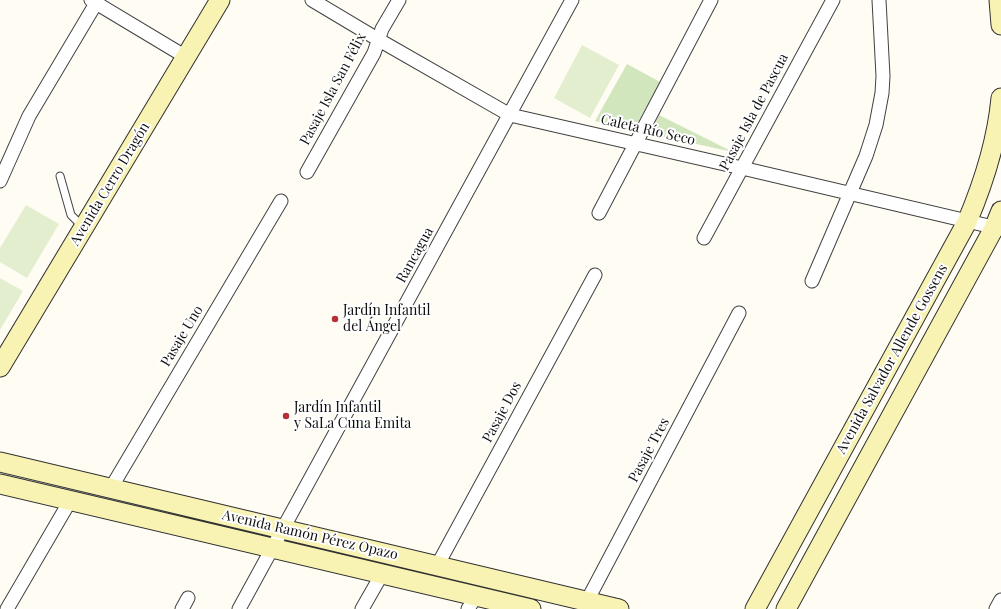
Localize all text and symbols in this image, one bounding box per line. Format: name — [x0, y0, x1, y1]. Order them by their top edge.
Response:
street label: Pasaje Isla San Félix — [296, 30, 370, 148]
street label: Pasaje Isla de Pascua — [716, 51, 792, 173]
street label: Caleta Río Seco — [599, 111, 697, 149]
street label: Avenida Cerro Dragón — [67, 120, 153, 248]
street label: Rancagua — [393, 224, 437, 286]
street label: Avenida Salvador Allende Gossens — [833, 261, 951, 457]
street label: Pasaje Uno — [157, 303, 207, 369]
place label: Jardín Infantil del Ángel — [343, 303, 430, 336]
marker: Jardín Infantil del Ángel — [330, 314, 340, 324]
street label: Pasaje Dos — [479, 379, 525, 445]
place label: Jardín Infantil y SaLa Cuna Emita — [294, 400, 411, 432]
marker: Jardín Infantil y SaLa Cuna Emita — [281, 411, 291, 421]
street label: Pasaje Tres — [625, 415, 673, 485]
street label: Avenida Ramón Pérez Opazo — [221, 507, 399, 563]

